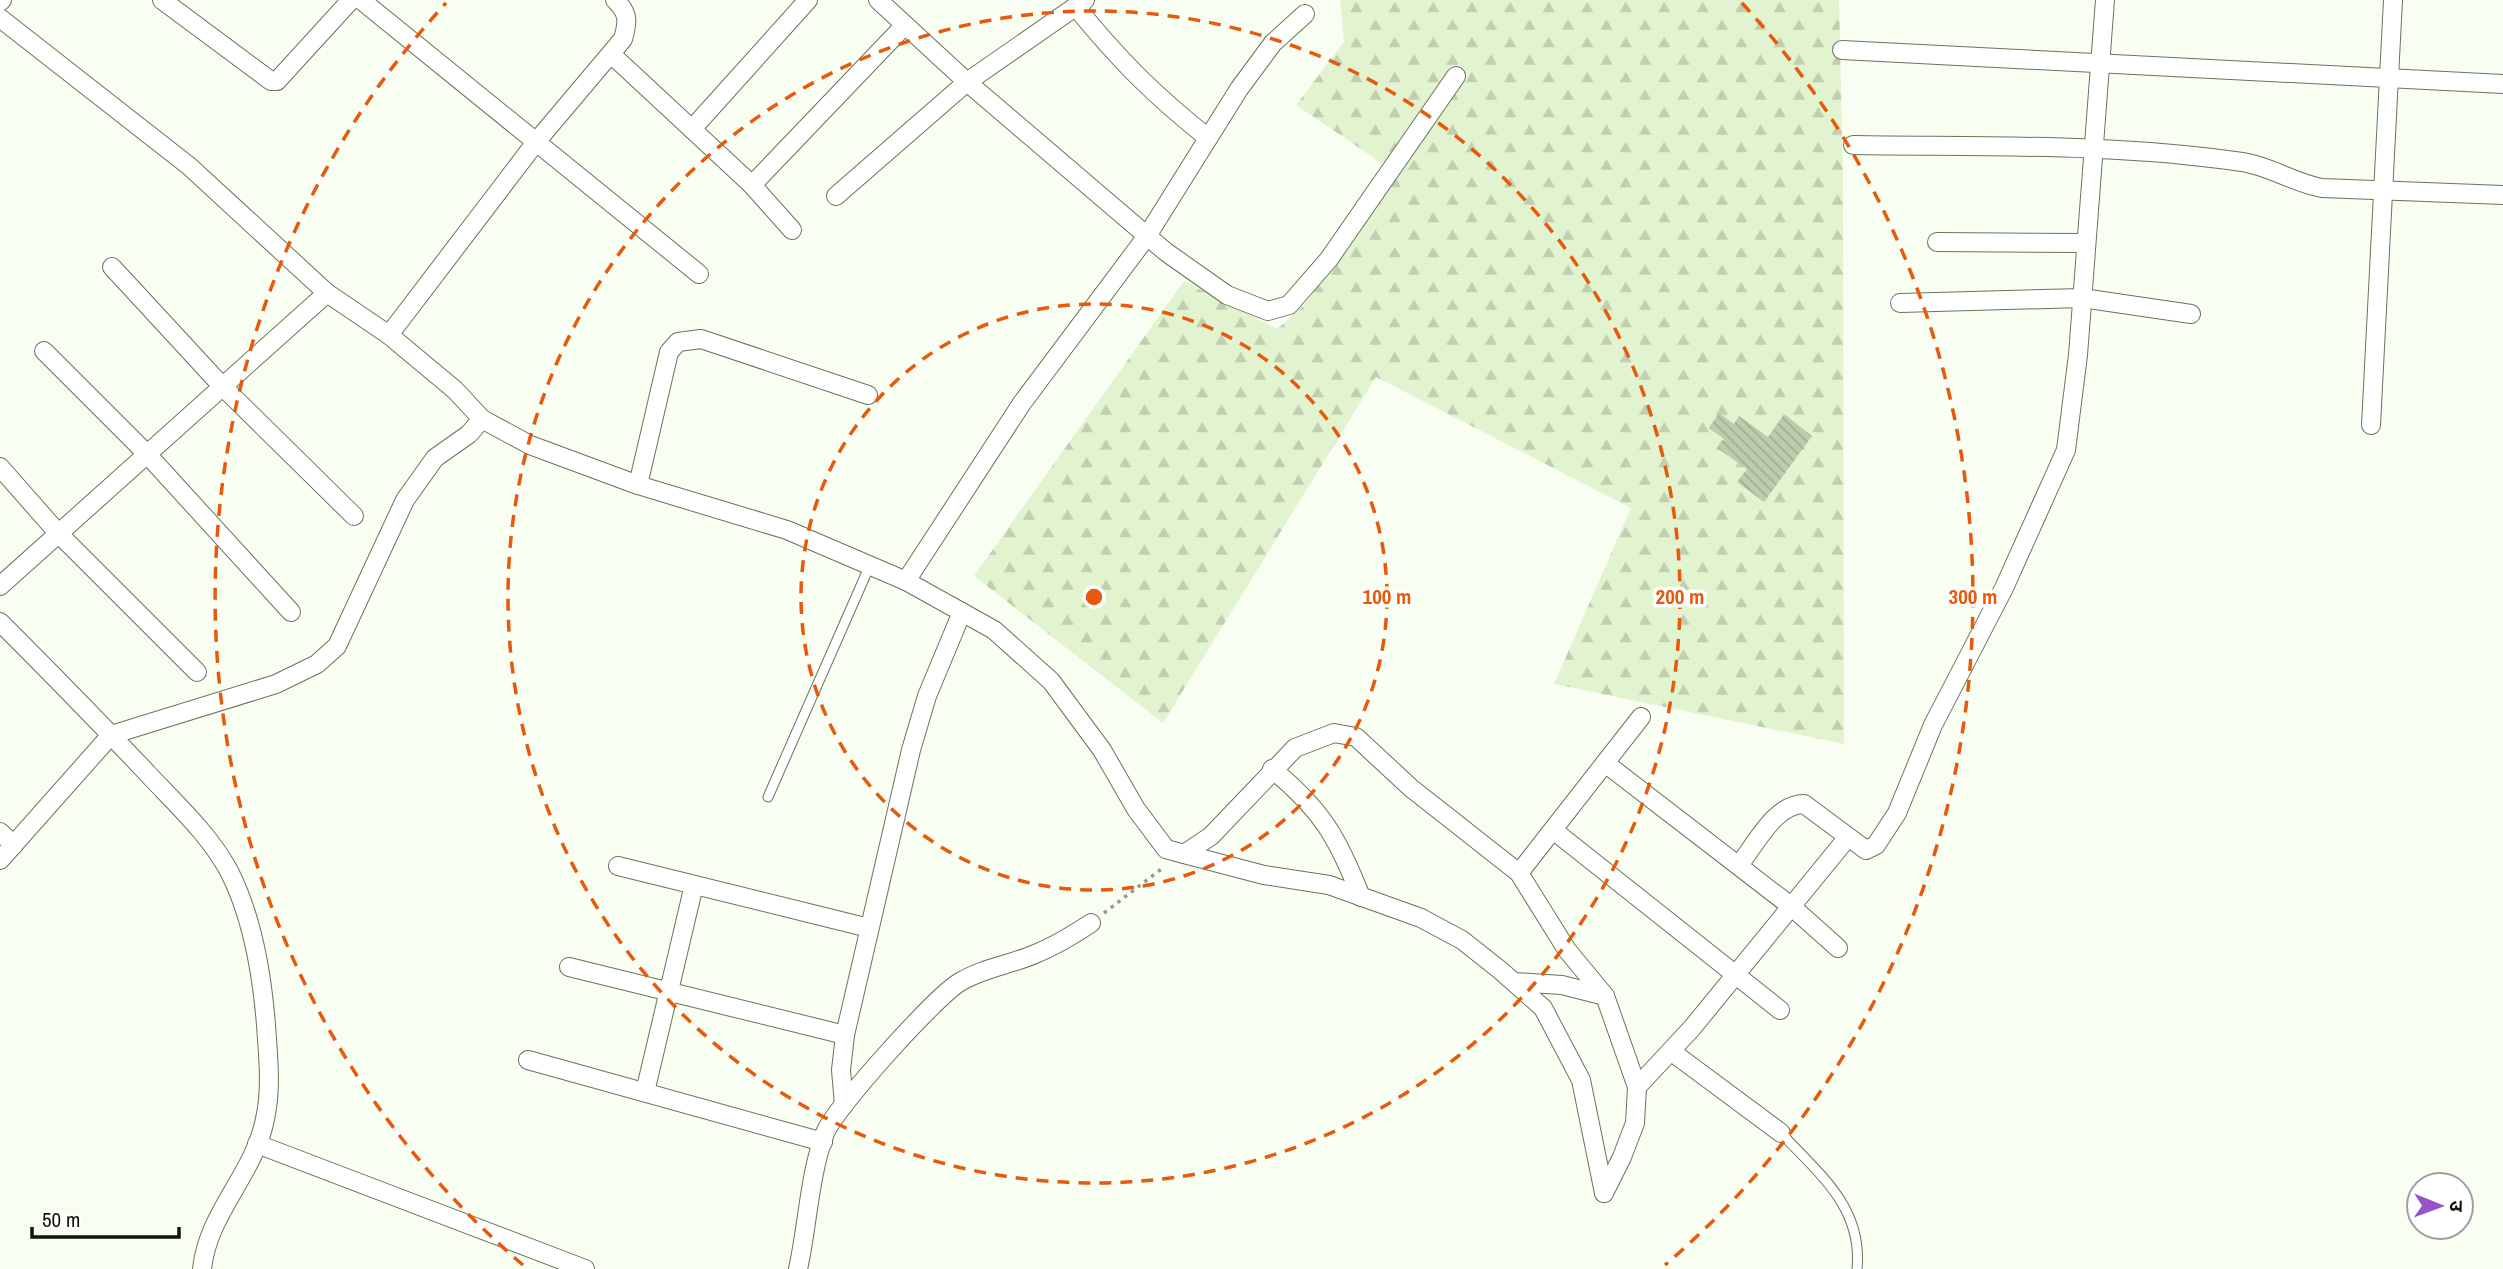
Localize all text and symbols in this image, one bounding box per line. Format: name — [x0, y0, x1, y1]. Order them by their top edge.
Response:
text: 100 m — [1363, 582, 1411, 611]
text: 200 m — [1656, 582, 1704, 611]
text: 300 m — [1949, 582, 1997, 611]
centre of rings — [1082, 585, 1106, 609]
north arrow — [2405, 1171, 2475, 1241]
scale bar — [32, 1196, 178, 1240]
text: उ — [2444, 1201, 2470, 1213]
text: 50 m — [42, 1205, 80, 1234]

